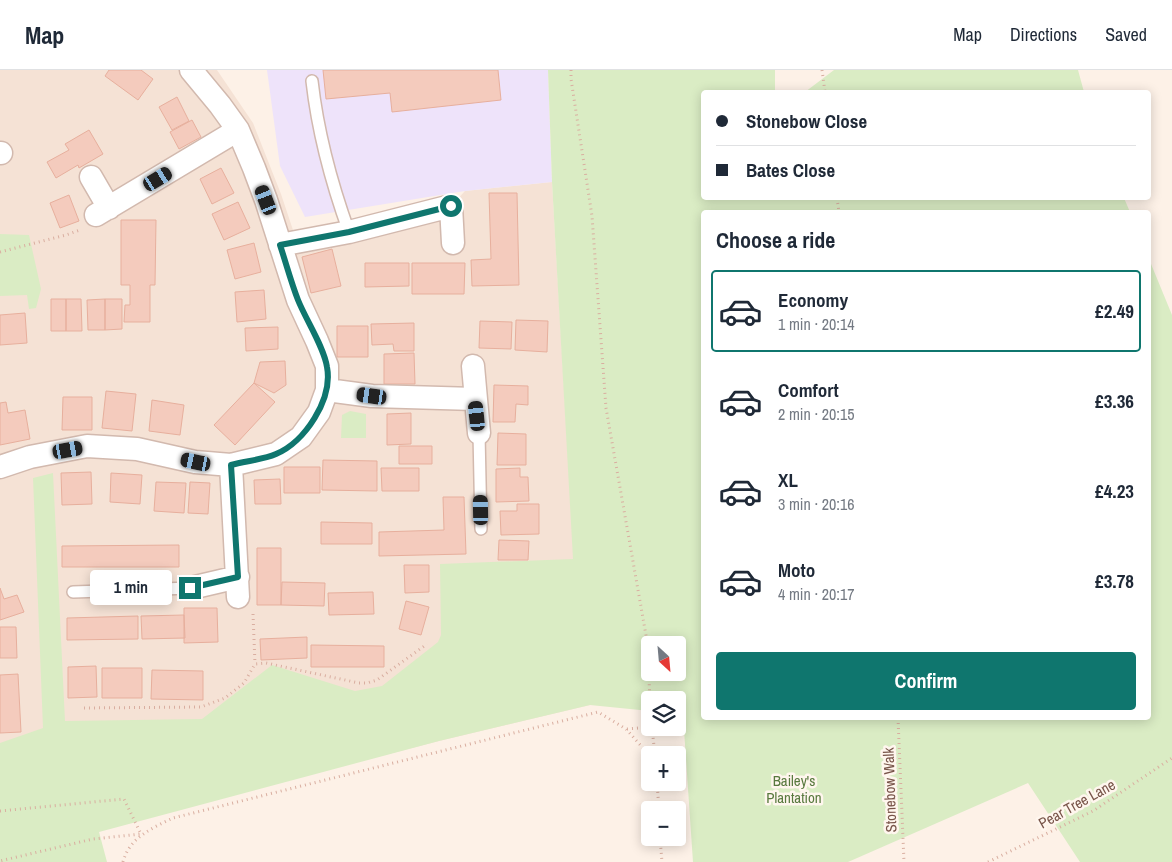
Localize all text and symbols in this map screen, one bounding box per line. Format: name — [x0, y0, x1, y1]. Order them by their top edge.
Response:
text: Map — [25, 19, 64, 51]
text: Map — [953, 22, 982, 47]
text: Directions — [1010, 22, 1077, 47]
text: Saved — [1105, 22, 1147, 47]
text: Stonebow Close — [746, 108, 867, 134]
text: Bates Close — [746, 157, 835, 183]
car — [141, 165, 174, 193]
car — [253, 183, 278, 217]
route start — [440, 195, 462, 217]
text: Choose a ride — [716, 225, 835, 255]
text: Economy — [778, 287, 848, 313]
icon: car — [718, 289, 763, 334]
text: £2.49 — [1095, 298, 1134, 324]
text: 1 min · 20:14 — [778, 313, 855, 335]
text: Comfort — [778, 377, 839, 403]
icon: car — [718, 379, 763, 424]
car — [356, 386, 387, 406]
text: £3.36 — [1095, 388, 1134, 414]
car — [467, 400, 486, 432]
text: 2 min · 20:15 — [778, 403, 855, 425]
car — [51, 440, 84, 460]
car — [179, 452, 212, 472]
text: XL — [778, 467, 798, 493]
icon: car — [718, 469, 763, 514]
text: £4.23 — [1095, 478, 1134, 504]
text: 3 min · 20:16 — [778, 493, 855, 515]
car — [473, 495, 488, 525]
text: Moto — [778, 557, 815, 583]
icon: car — [718, 559, 763, 604]
text: £3.78 — [1095, 568, 1134, 594]
callout: 1 min — [90, 570, 172, 606]
text: 1 min — [114, 576, 148, 598]
route end — [179, 577, 201, 599]
text: 4 min · 20:17 — [778, 583, 855, 605]
north arrow — [641, 636, 686, 681]
map controls — [641, 636, 686, 846]
button: Confirm — [716, 652, 1136, 710]
button: layers — [641, 691, 686, 736]
button: + — [641, 746, 686, 791]
street label: Stonebow Walk — [877, 746, 901, 833]
park label: Bailey's Plantation — [766, 770, 822, 808]
street label: Pear Tree Lane — [1035, 774, 1119, 833]
button: − — [641, 801, 686, 846]

